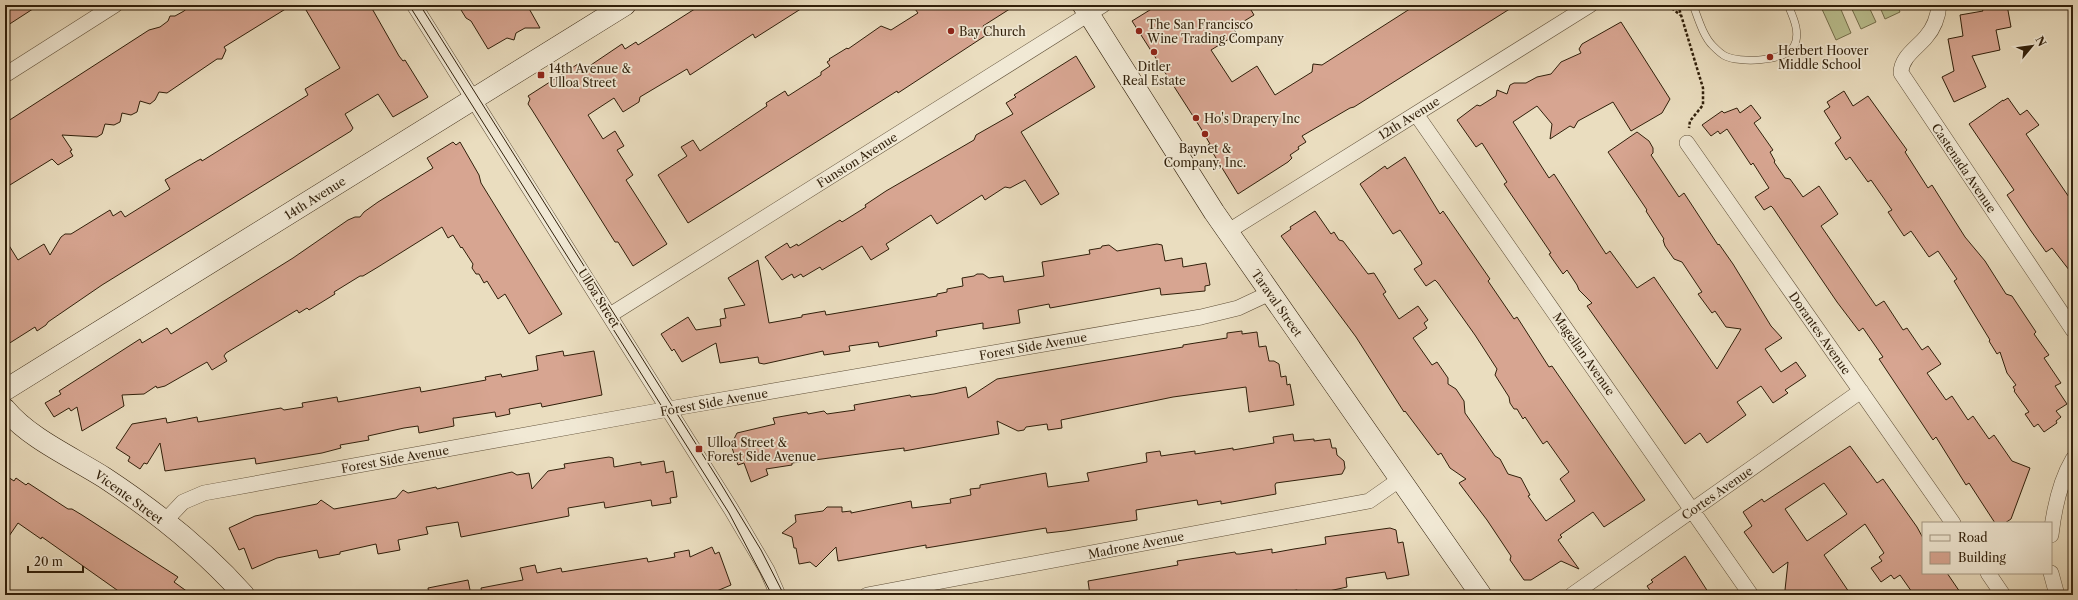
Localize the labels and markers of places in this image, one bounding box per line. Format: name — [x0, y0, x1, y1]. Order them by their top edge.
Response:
place label: The San Francisco Wine Trading Company — [1146, 17, 1284, 46]
place label: Bay Church — [959, 24, 1026, 39]
marker: Bay Church — [946, 26, 956, 36]
marker: The San Francisco Wine Trading Company — [1134, 26, 1144, 36]
place label: Herbert Hoover Middle School — [1778, 43, 1869, 72]
marker: Ditler Real Estate — [1149, 47, 1159, 57]
marker: Herbert Hoover Middle School — [1765, 52, 1775, 62]
place label: Ditler Real Estate — [1122, 59, 1186, 88]
place label: 14th Avenue & Ulloa Street — [549, 61, 631, 90]
marker: 14th Avenue & Ulloa Street — [536, 70, 546, 80]
place label: Ho's Drapery Inc — [1204, 111, 1300, 126]
marker: Ho's Drapery Inc — [1191, 113, 1201, 123]
marker: Baynet & Company, Inc. — [1200, 129, 1210, 139]
place label: Baynet & Company, Inc. — [1164, 141, 1246, 170]
place label: Ulloa Street & Forest Side Avenue — [707, 435, 816, 464]
marker: Ulloa Street & Forest Side Avenue — [694, 444, 704, 454]

